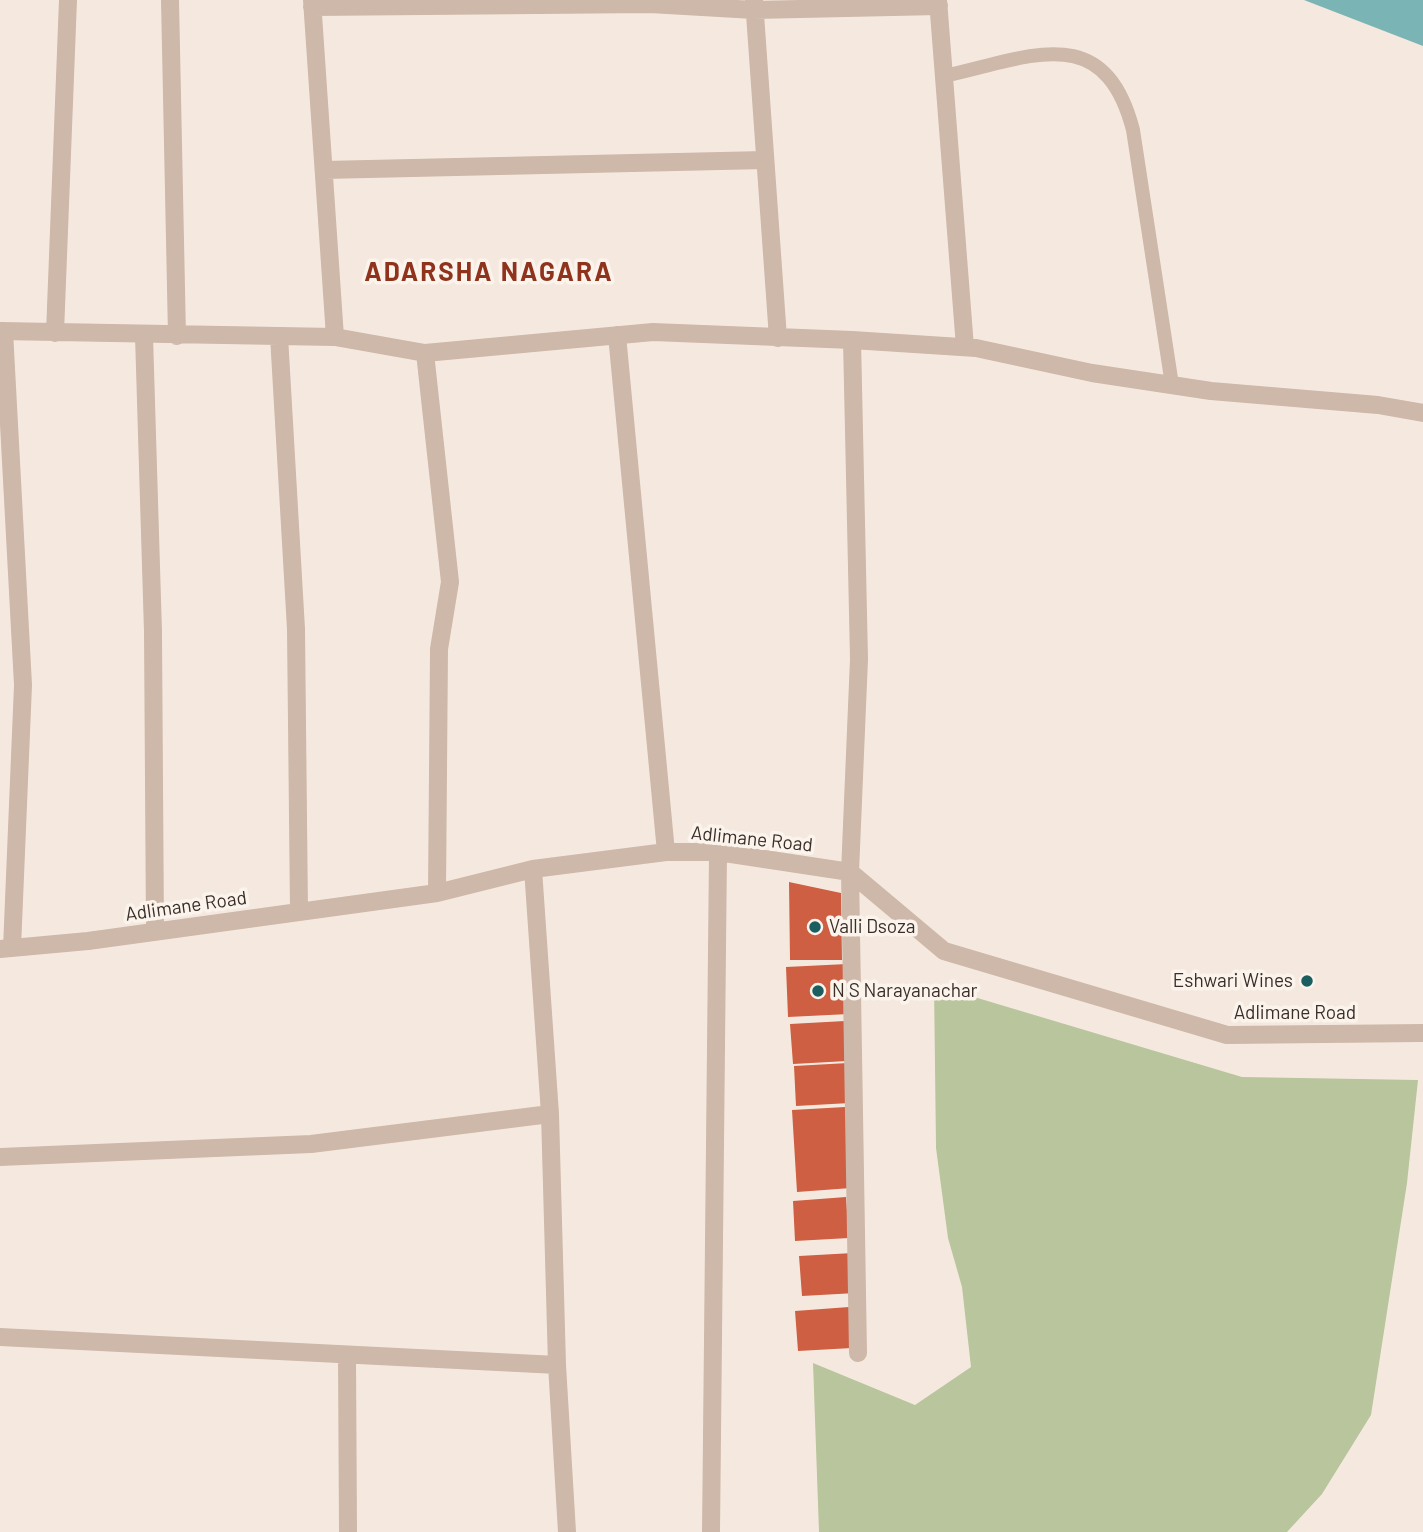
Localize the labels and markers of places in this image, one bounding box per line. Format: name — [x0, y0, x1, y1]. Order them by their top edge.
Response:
place label: Valli Dsoza — [829, 916, 915, 938]
marker: Valli Dsoza — [807, 919, 823, 935]
place label: Eshwari Wines — [1173, 970, 1293, 992]
marker: Eshwari Wines — [1299, 973, 1315, 989]
place label: N S Narayanachar — [832, 980, 978, 1002]
marker: N S Narayanachar — [810, 983, 826, 999]

